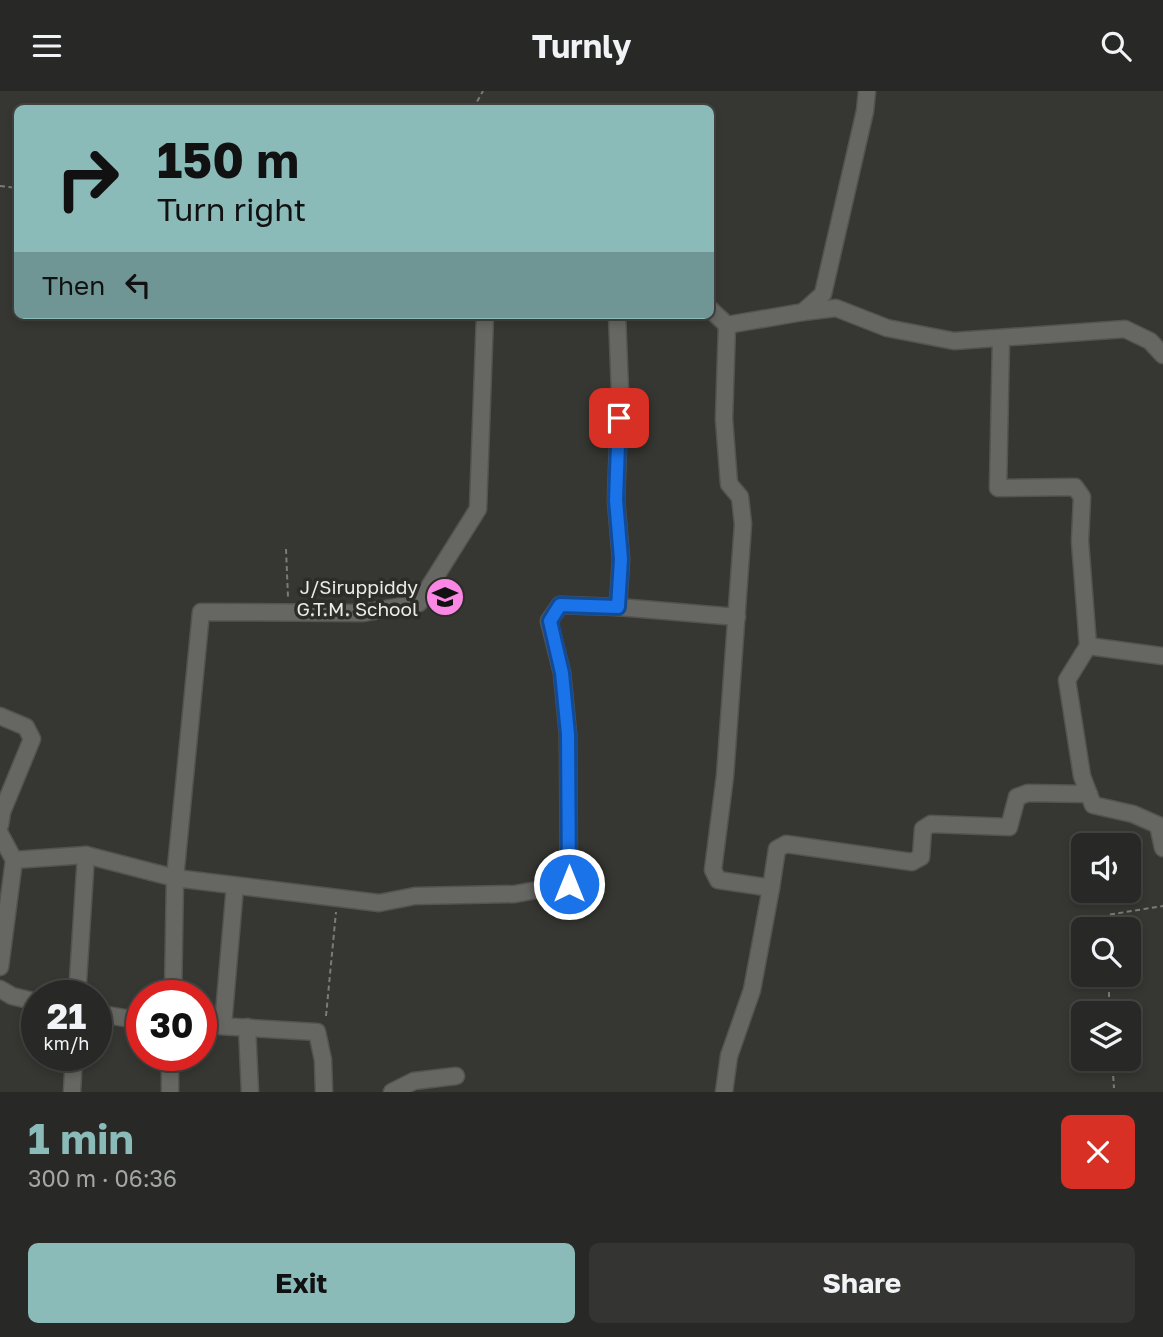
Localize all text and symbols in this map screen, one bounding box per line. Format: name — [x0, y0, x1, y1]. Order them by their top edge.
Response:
icon: menu — [28, 27, 66, 65]
text: Turnly — [532, 27, 631, 65]
icon: search — [1097, 27, 1135, 65]
text: 150 m — [157, 130, 299, 189]
icon: right — [42, 133, 133, 224]
text: Turn right — [157, 190, 306, 228]
icon: left — [119, 266, 157, 304]
text: Then — [42, 270, 105, 301]
pin — [589, 388, 649, 448]
icon: arrive — [600, 399, 638, 437]
place label: J/Siruppiddy G.T.M. School — [296, 575, 418, 620]
school or university icon: J/Siruppiddy G.T.M. School — [424, 576, 466, 618]
map controls — [1071, 833, 1141, 1071]
button: sound — [1071, 833, 1141, 903]
position arrow — [532, 847, 606, 921]
button: search — [1071, 917, 1141, 987]
speed limit sign: 30 — [126, 980, 217, 1071]
text: 21 — [47, 995, 86, 1037]
button: layers — [1071, 1001, 1141, 1071]
text: km/h — [44, 1032, 89, 1054]
text: 1 min — [28, 1113, 134, 1163]
button: close — [1061, 1115, 1135, 1189]
text: 300 m · 06:36 — [28, 1164, 177, 1192]
button: Exit — [28, 1243, 575, 1323]
button: Share — [589, 1243, 1135, 1323]

